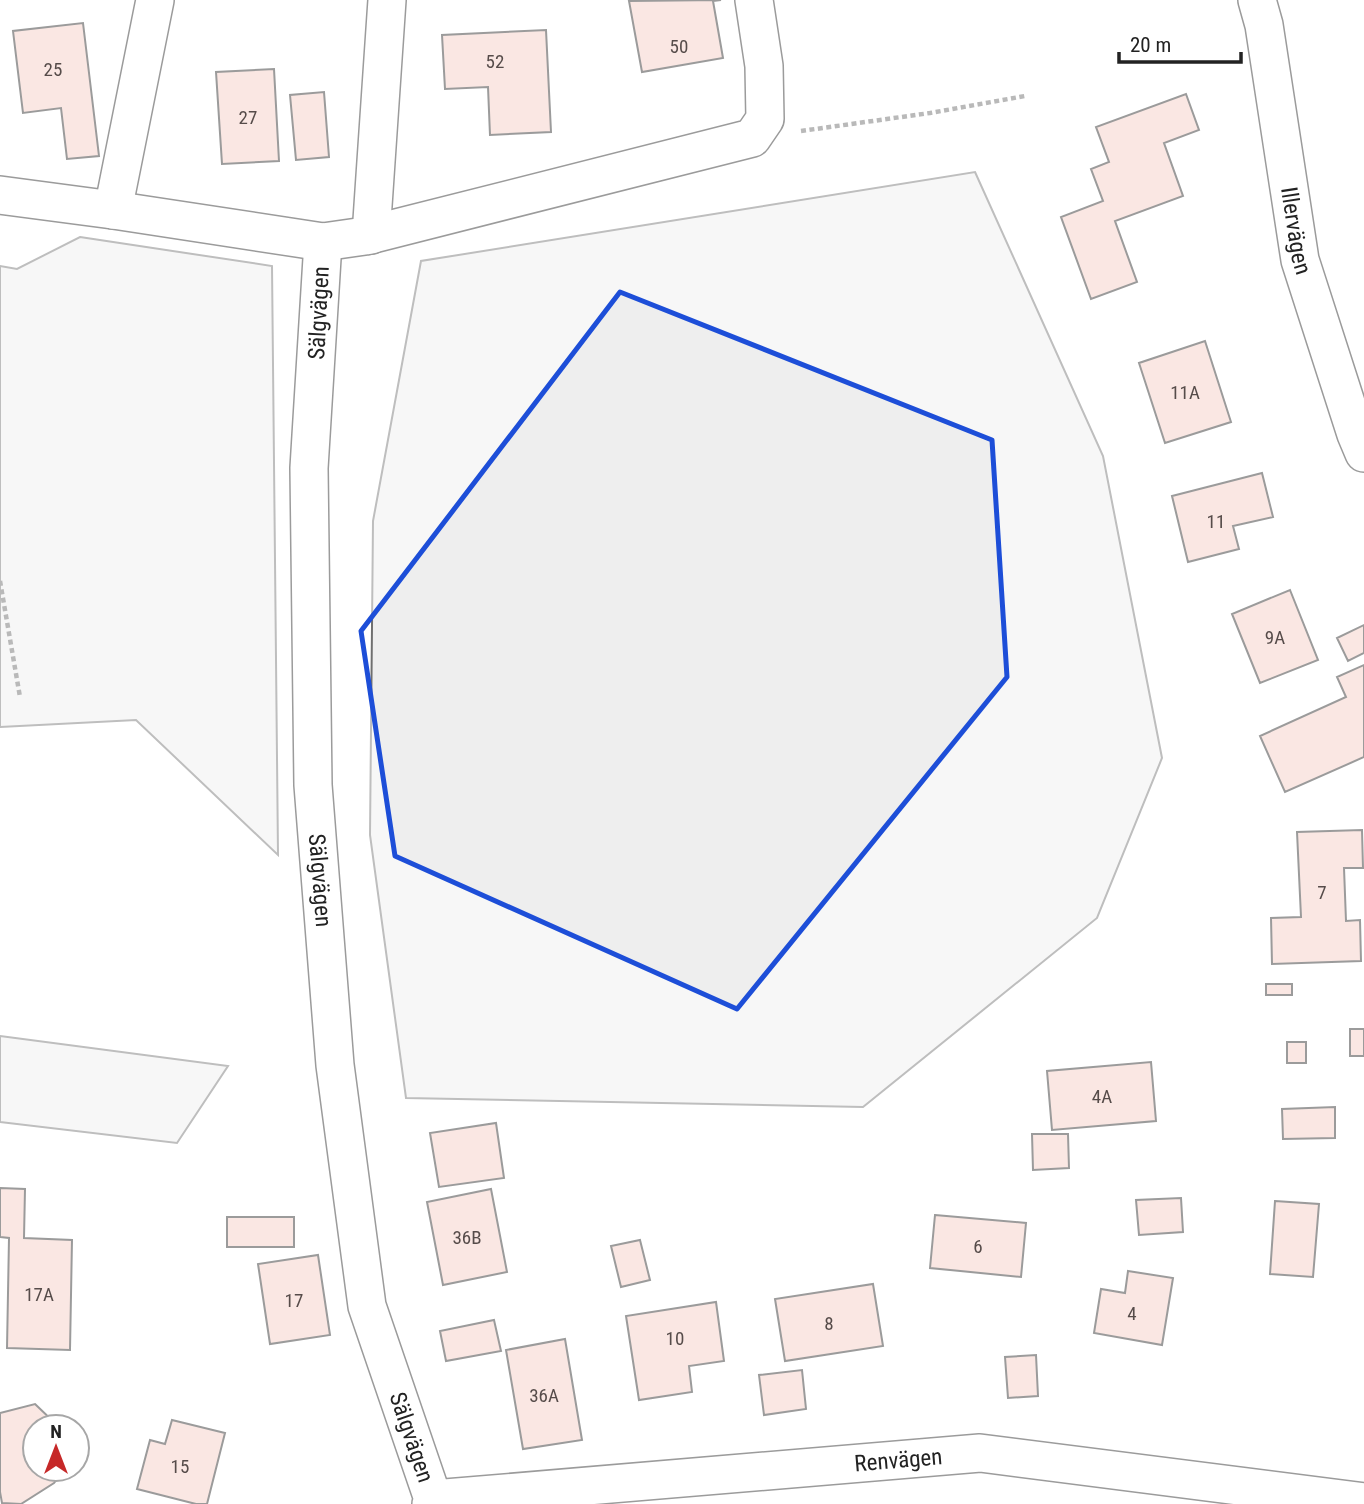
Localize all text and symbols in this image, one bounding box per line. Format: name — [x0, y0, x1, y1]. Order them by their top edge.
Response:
scale bar — [1119, 21, 1242, 65]
text: 20 m — [1130, 33, 1171, 57]
house number: 50 — [670, 35, 688, 58]
house number: 52 — [486, 50, 504, 73]
house number: 25 — [44, 58, 62, 81]
house number: 27 — [239, 106, 257, 129]
street label: Illervägen — [1275, 185, 1317, 278]
street label: Sälgvägen — [303, 266, 335, 360]
house number: 11A — [1170, 381, 1200, 404]
house number: 11 — [1207, 510, 1225, 533]
house number: 9A — [1265, 626, 1285, 649]
street label: Sälgvägen — [303, 833, 338, 928]
house number: 7 — [1317, 881, 1327, 904]
house number: 4A — [1092, 1085, 1112, 1108]
house number: 36B — [452, 1226, 482, 1249]
house number: 6 — [973, 1235, 983, 1258]
house number: 17A — [24, 1283, 54, 1306]
house number: 17 — [285, 1289, 303, 1312]
house number: 4 — [1127, 1302, 1137, 1325]
house number: 8 — [824, 1312, 834, 1335]
house number: 10 — [666, 1327, 684, 1350]
house number: 36A — [529, 1384, 559, 1407]
street label: Sälgvägen — [384, 1388, 440, 1486]
north arrow — [21, 1413, 91, 1483]
text: N — [50, 1420, 62, 1443]
street label: Renvägen — [853, 1443, 943, 1477]
house number: 15 — [171, 1455, 189, 1478]

